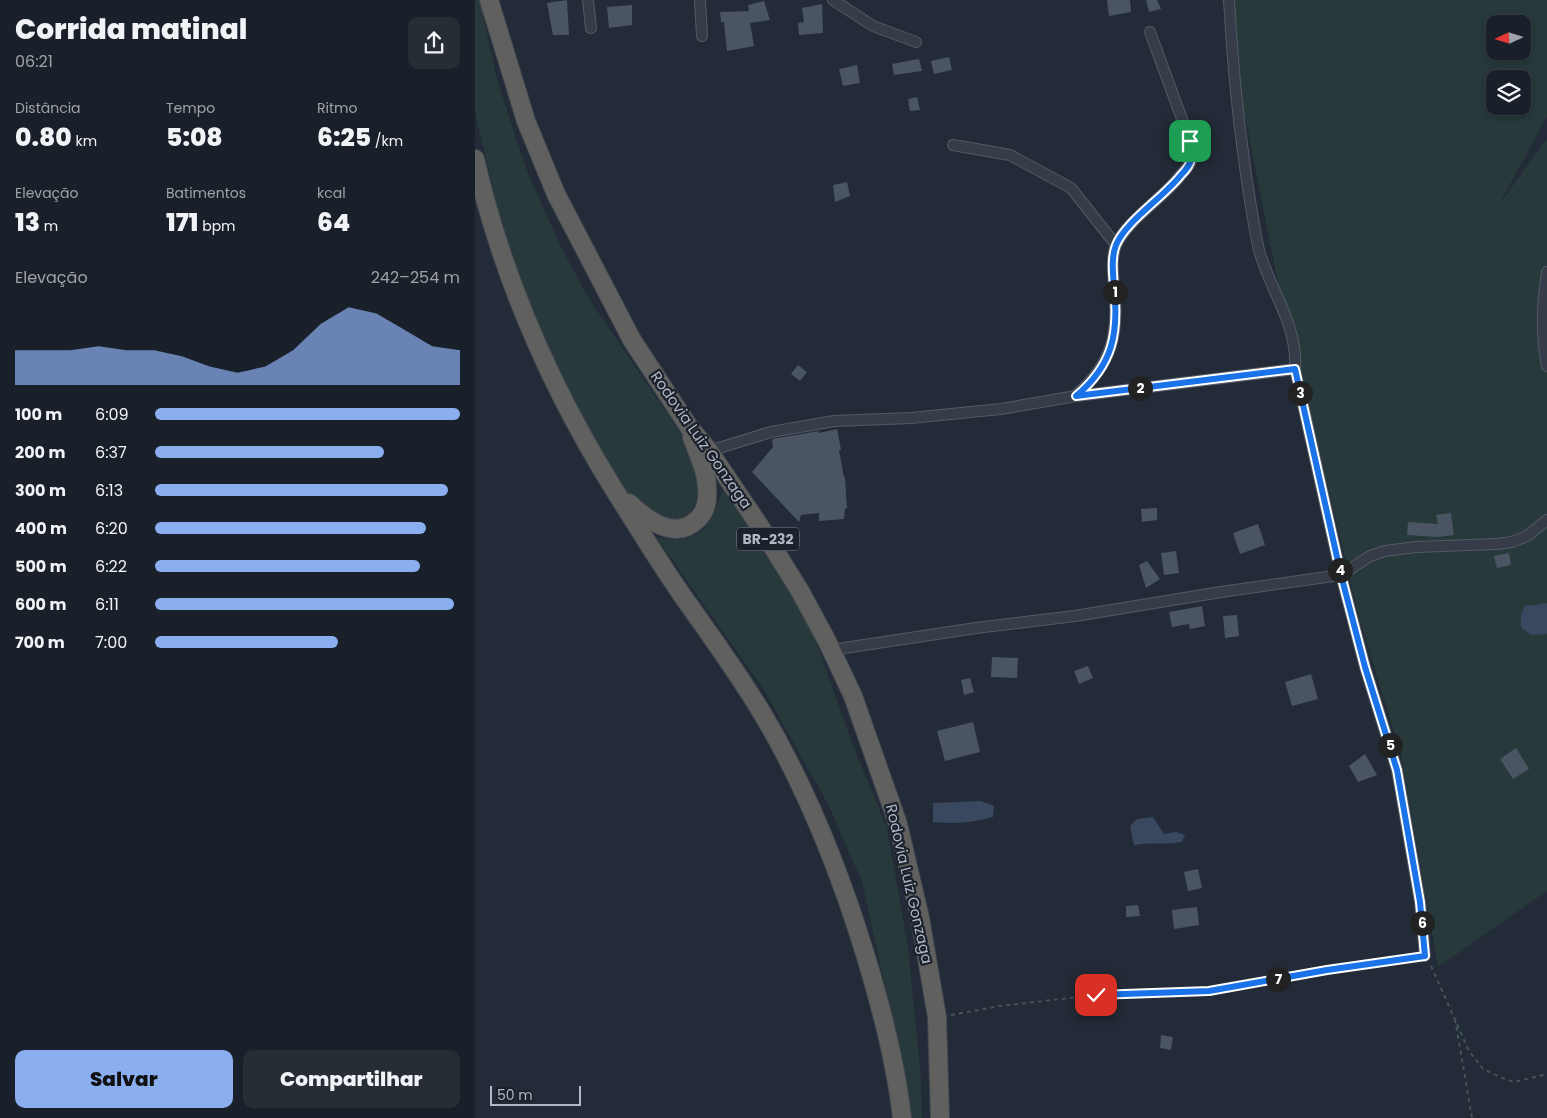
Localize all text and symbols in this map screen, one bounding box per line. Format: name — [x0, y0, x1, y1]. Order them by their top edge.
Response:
text: Corrida matinal — [15, 10, 247, 49]
north arrow — [1486, 15, 1531, 60]
map controls — [1486, 15, 1531, 115]
button: share — [408, 17, 460, 69]
text: 06:21 — [15, 50, 53, 73]
button: layers — [1486, 70, 1531, 115]
text: Distância — [15, 98, 81, 118]
text: Tempo — [166, 98, 215, 118]
text: Ritmo — [317, 98, 357, 118]
text: 0.80 — [15, 120, 72, 155]
text: 5:08 — [166, 120, 223, 155]
text: 6:25 — [317, 120, 371, 155]
pin — [1169, 120, 1211, 162]
icon: arrive — [1176, 127, 1204, 155]
text: km — [72, 131, 97, 151]
text: /km — [371, 131, 403, 151]
text: Elevação — [15, 183, 79, 203]
text: Batimentos — [166, 183, 246, 203]
text: kcal — [317, 183, 346, 203]
text: 13 — [15, 205, 40, 240]
text: 171 — [166, 205, 198, 240]
text: 64 — [317, 205, 350, 240]
text: m — [40, 216, 58, 236]
text: bpm — [198, 216, 236, 236]
text: Elevação — [15, 266, 88, 289]
text: 242–254 m — [371, 266, 460, 289]
pin: 1 — [1103, 280, 1127, 304]
text: 1 — [1113, 282, 1118, 302]
street label: Rodovia Luiz Gonzaga — [646, 367, 757, 513]
pin: 2 — [1127, 376, 1153, 400]
text: 2 — [1137, 378, 1145, 398]
pin: 3 — [1287, 380, 1313, 406]
text: 3 — [1296, 383, 1305, 403]
text: 100 m — [15, 403, 62, 426]
text: 6:09 — [95, 403, 129, 426]
text: 200 m — [15, 441, 65, 464]
text: 6:37 — [95, 441, 127, 464]
text: 300 m — [15, 479, 66, 502]
text: 6:13 — [95, 479, 123, 502]
text: 400 m — [15, 517, 67, 540]
text: 6:20 — [95, 517, 128, 540]
road number: BR-232 — [737, 528, 799, 550]
text: 500 m — [15, 555, 67, 578]
text: 6:22 — [95, 555, 127, 578]
pin: 4 — [1327, 558, 1353, 582]
text: 4 — [1336, 560, 1345, 580]
text: 600 m — [15, 593, 66, 616]
text: 6:11 — [95, 593, 119, 616]
text: 700 m — [15, 631, 65, 654]
text: 7:00 — [95, 631, 127, 654]
pin: 5 — [1377, 732, 1403, 758]
text: 5 — [1386, 735, 1395, 755]
street label: Rodovia Luiz Gonzaga — [881, 802, 938, 966]
pin: 6 — [1409, 910, 1435, 936]
text: 6 — [1418, 913, 1427, 933]
pin: 7 — [1265, 966, 1291, 992]
text: 7 — [1275, 969, 1282, 989]
pin — [1075, 974, 1117, 1016]
icon: check — [1082, 981, 1110, 1009]
button: Salvar — [15, 1050, 233, 1108]
button: Compartilhar — [243, 1050, 460, 1108]
scale bar — [490, 1083, 581, 1106]
text: 50 m — [497, 1085, 533, 1105]

